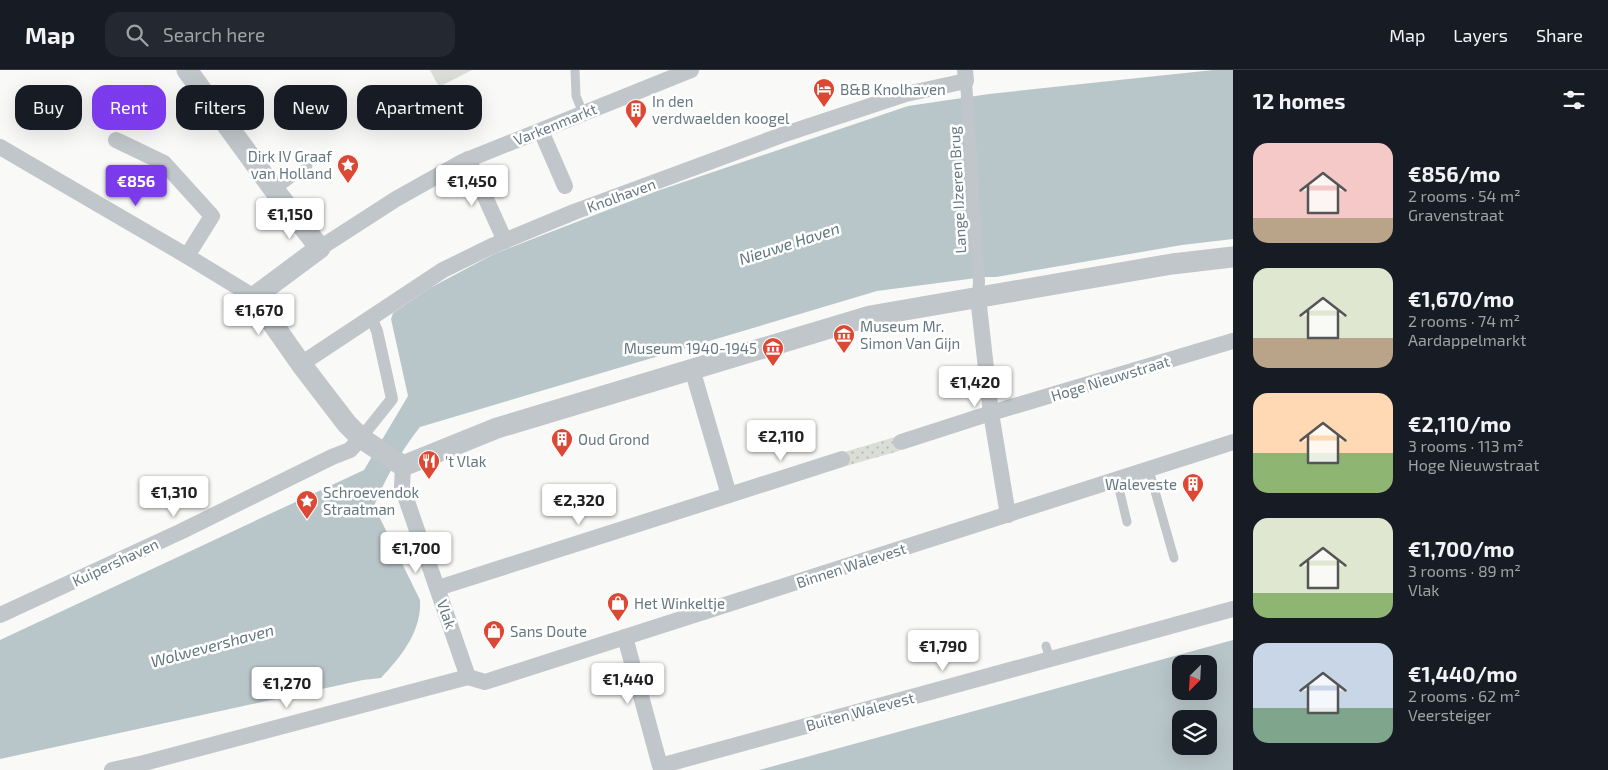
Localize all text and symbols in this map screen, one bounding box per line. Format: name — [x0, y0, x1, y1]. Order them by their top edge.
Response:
search box — [105, 12, 455, 57]
text: Map — [25, 20, 75, 49]
icon: search — [123, 21, 151, 49]
text: Search here — [163, 23, 265, 46]
text: Map — [1389, 24, 1425, 46]
text: Layers — [1453, 24, 1508, 46]
text: Share — [1536, 24, 1583, 46]
hotel icon: B&B Knolhaven — [812, 77, 836, 108]
place label: B&B Knolhaven — [840, 80, 946, 98]
chip: Buy — [15, 85, 82, 130]
chip: Rent — [92, 85, 166, 130]
chip: Filters — [176, 85, 264, 130]
chip: New — [274, 85, 347, 130]
chip: Apartment — [357, 85, 482, 130]
icon: filters — [1560, 86, 1588, 114]
text: 12 homes — [1253, 88, 1345, 113]
place label: In den verdwaelden koogel — [652, 92, 790, 127]
building icon: In den verdwaelden koogel — [624, 98, 648, 129]
street label: Varkenmarkt — [511, 99, 599, 149]
street label: Lange IJzeren Brug — [945, 125, 969, 254]
place label: Dirk IV Graaf van Holland — [248, 147, 332, 182]
place icon: Dirk IV Graaf van Holland — [336, 153, 360, 184]
text: €856/mo — [1408, 161, 1500, 186]
icon: home — [1293, 163, 1353, 223]
pin: €856 — [106, 164, 166, 207]
pin: €1,450 — [431, 164, 513, 207]
text: €856 — [117, 171, 155, 190]
text: €1,450 — [447, 171, 497, 190]
street label: Knolhaven — [584, 174, 658, 216]
text: 2 rooms · 54 m² — [1408, 186, 1521, 205]
pin: €1,150 — [249, 198, 331, 240]
text: €1,150 — [267, 204, 313, 223]
text: Gravenstraat — [1408, 205, 1504, 224]
water label: Nieuwe Haven — [736, 218, 842, 268]
text: €1,670/mo — [1408, 286, 1514, 311]
icon: home — [1293, 288, 1353, 348]
pin: €1,670 — [218, 294, 300, 336]
text: €1,670 — [234, 300, 284, 319]
text: 2 rooms · 74 m² — [1408, 311, 1520, 330]
place label: Museum Mr. Simon Van Gijn — [860, 317, 960, 353]
museum icon: Museum Mr. Simon Van Gijn — [832, 323, 856, 354]
text: Aardappelmarkt — [1408, 330, 1526, 349]
museum icon: Museum 1940-1945 — [761, 336, 785, 367]
place label: Museum 1940-1945 — [624, 339, 757, 357]
street label: Hoge Nieuwstraat — [1049, 351, 1172, 405]
pin: €1,420 — [934, 366, 1016, 408]
text: €1,420 — [950, 372, 1000, 391]
text: €2,110/mo — [1408, 411, 1511, 436]
icon: home — [1293, 413, 1353, 473]
pin: €2,110 — [740, 420, 822, 462]
text: €2,110 — [758, 426, 804, 445]
building icon: Oud Grond — [550, 427, 574, 458]
place label: Oud Grond — [578, 430, 650, 448]
text: 3 rooms · 113 m² — [1408, 436, 1524, 455]
restaurant icon: 't Vlak — [417, 449, 441, 480]
place label: 't Vlak — [445, 452, 487, 470]
text: Hoge Nieuwstraat — [1408, 455, 1539, 474]
building icon: Waleveste — [1181, 472, 1205, 503]
place label: Waleveste — [1105, 475, 1177, 493]
pin: €1,310 — [133, 476, 215, 518]
text: €1,310 — [150, 482, 198, 501]
place label: Schroevendok Straatman — [323, 483, 420, 518]
pin: €2,320 — [538, 484, 620, 526]
place icon: Schroevendok Straatman — [295, 489, 319, 520]
text: €2,320 — [553, 490, 605, 509]
pin: €1,700 — [375, 532, 457, 574]
street label: Kuipershaven — [69, 534, 161, 590]
text: €1,700/mo — [1408, 536, 1514, 561]
text: €1,700 — [391, 538, 441, 557]
icon: home — [1293, 538, 1353, 598]
street label: Binnen Walevest — [794, 539, 908, 591]
text: 3 rooms · 89 m² — [1408, 561, 1521, 580]
text: Vlak — [1408, 580, 1439, 599]
shop icon: Het Winkeltje — [606, 591, 630, 622]
place label: Het Winkeltje — [634, 594, 725, 613]
street label: Vlak — [434, 597, 460, 631]
water label: Wolwevershaven — [148, 619, 276, 671]
shop icon: Sans Doute — [482, 619, 506, 650]
place label: Sans Doute — [510, 622, 587, 640]
pin: €1,790 — [902, 630, 984, 672]
text: €1,790 — [919, 636, 967, 655]
north arrow — [1172, 655, 1218, 700]
map controls — [1172, 655, 1217, 755]
text: €1,440/mo — [1408, 661, 1517, 686]
pin: €1,440 — [587, 662, 669, 705]
icon: home — [1293, 663, 1353, 723]
pin: €1,270 — [246, 666, 328, 709]
text: €1,440 — [602, 669, 654, 688]
text: €1,270 — [263, 673, 311, 692]
text: 2 rooms · 62 m² — [1408, 686, 1520, 705]
street label: Buiten Walevest — [804, 688, 916, 734]
text: Veersteiger — [1408, 705, 1491, 724]
button: layers — [1172, 710, 1217, 755]

